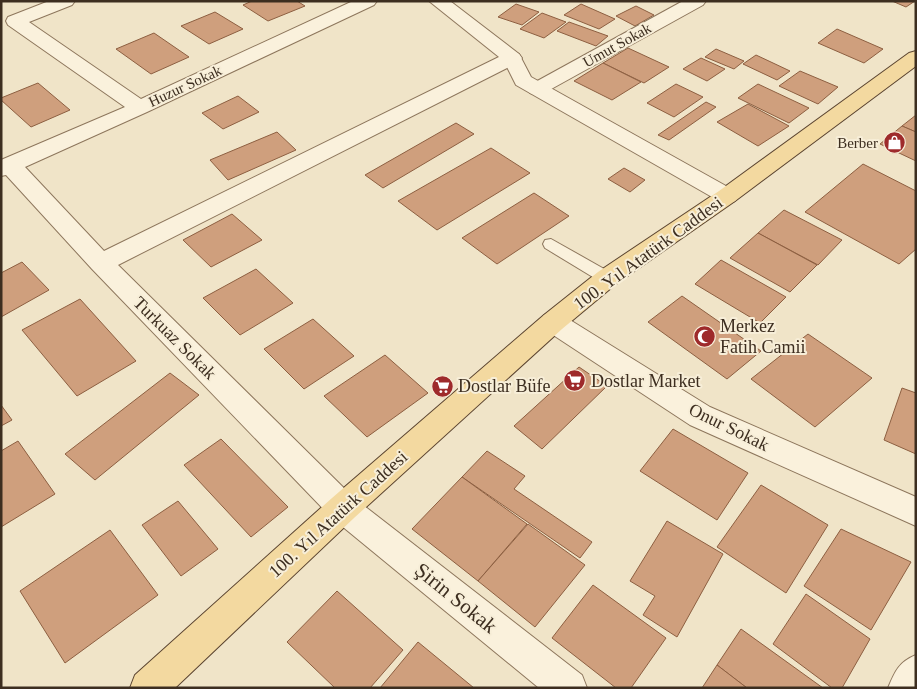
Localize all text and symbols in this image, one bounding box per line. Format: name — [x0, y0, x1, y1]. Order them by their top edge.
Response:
street label: Umut Sokak — [580, 19, 654, 70]
street label: Huzur Sokak — [146, 62, 225, 110]
shop icon: Berber — [882, 131, 906, 155]
place label: Berber — [837, 135, 878, 151]
street label: 100. Yıl Atatürk Caddesi — [570, 192, 726, 314]
street label: Turkuaz Sokak — [129, 292, 221, 384]
place label: Merkez Fatih Camii — [720, 316, 806, 357]
mosque icon: Merkez Fatih Camii — [692, 324, 716, 348]
supermarket icon: Dostlar Market — [563, 369, 587, 393]
place label: Dostlar Market — [591, 371, 700, 391]
supermarket icon: Dostlar Büfe — [430, 374, 454, 398]
place label: Dostlar Büfe — [458, 376, 550, 396]
street label: Onur Sokak — [686, 399, 772, 455]
street label: 100. Yıl Atatürk Caddesi — [265, 447, 411, 581]
street label: Şirin Sokak — [410, 558, 502, 639]

